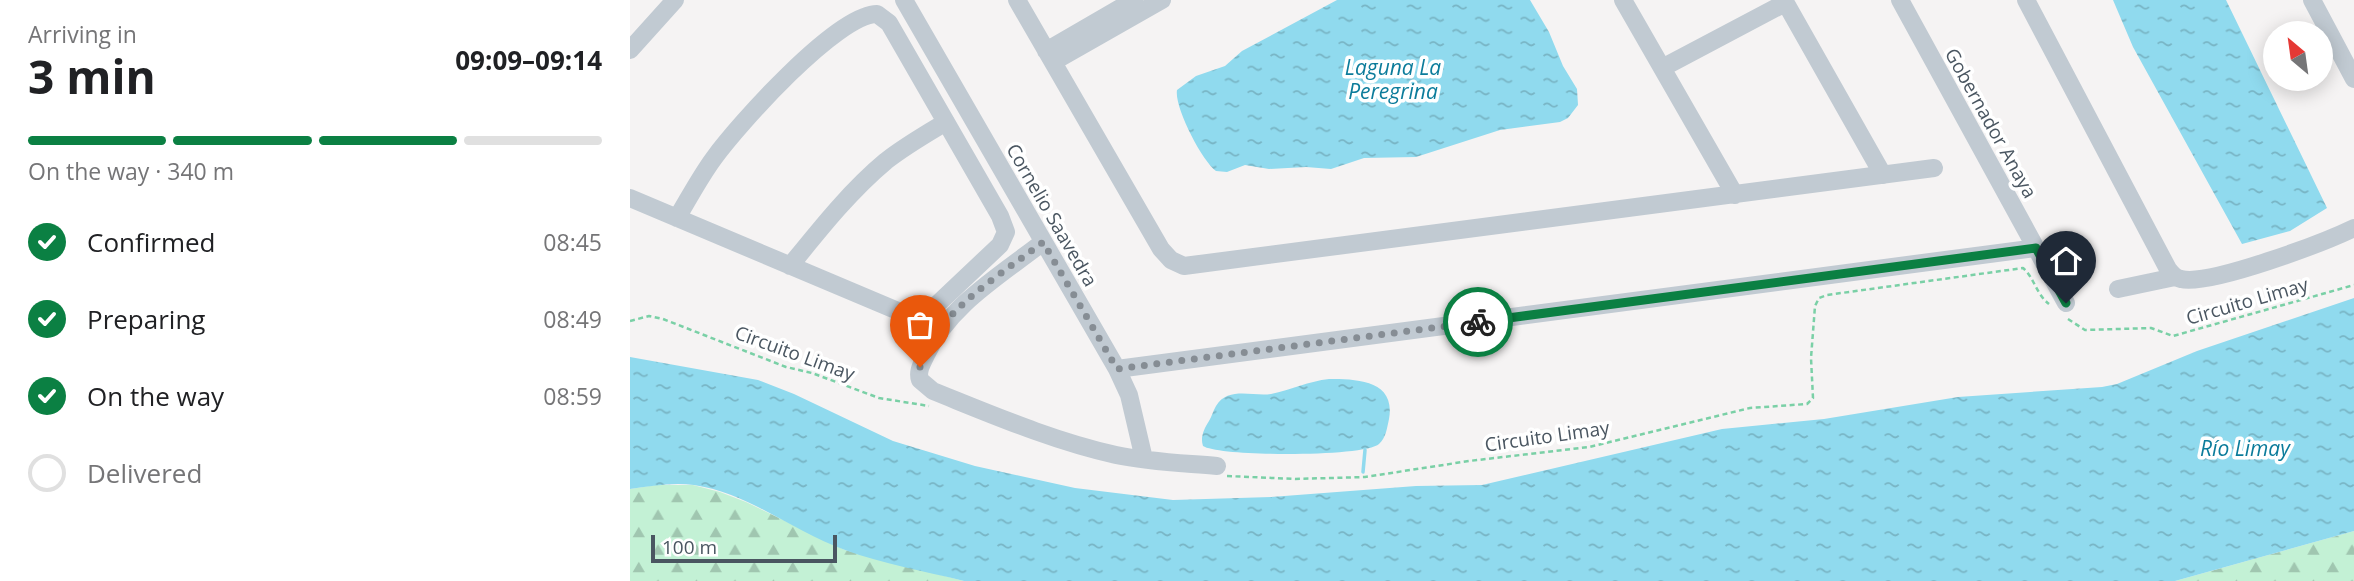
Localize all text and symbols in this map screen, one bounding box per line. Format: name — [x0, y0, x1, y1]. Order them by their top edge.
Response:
text: Arriving in — [28, 18, 137, 50]
north arrow — [2263, 21, 2333, 91]
map controls — [2263, 21, 2333, 91]
text: 09:09–09:14 — [455, 42, 602, 78]
street label: Gobernador Anaya — [1939, 43, 2043, 203]
text: 3 min — [28, 45, 156, 107]
water label: Laguna La Peregrina — [1345, 53, 1441, 105]
street label: Cornelio Saavedra — [1000, 139, 1104, 291]
text: On the way · 340 m — [28, 155, 234, 187]
icon: check — [28, 223, 66, 261]
text: Confirmed — [87, 224, 215, 260]
text: 08:45 — [543, 226, 602, 258]
pin — [2036, 231, 2096, 303]
icon: home — [2047, 242, 2085, 280]
street label: Circuito Limay — [2183, 271, 2311, 331]
courier — [1443, 287, 1513, 357]
pin — [890, 295, 950, 367]
icon: check — [28, 300, 66, 338]
text: Preparing — [87, 301, 205, 337]
text: 08:49 — [543, 303, 602, 335]
icon: bike — [1459, 303, 1497, 341]
icon: bag — [901, 306, 939, 344]
street label: Circuito Limay — [732, 319, 859, 387]
icon: check — [28, 377, 66, 415]
text: On the way — [87, 378, 224, 414]
text: 08:59 — [543, 380, 602, 412]
street label: Circuito Limay — [1483, 414, 1611, 458]
water label: Río Limay — [2200, 434, 2291, 462]
text: Delivered — [87, 455, 202, 491]
scale bar — [651, 532, 836, 564]
text: 100 m — [662, 534, 717, 560]

